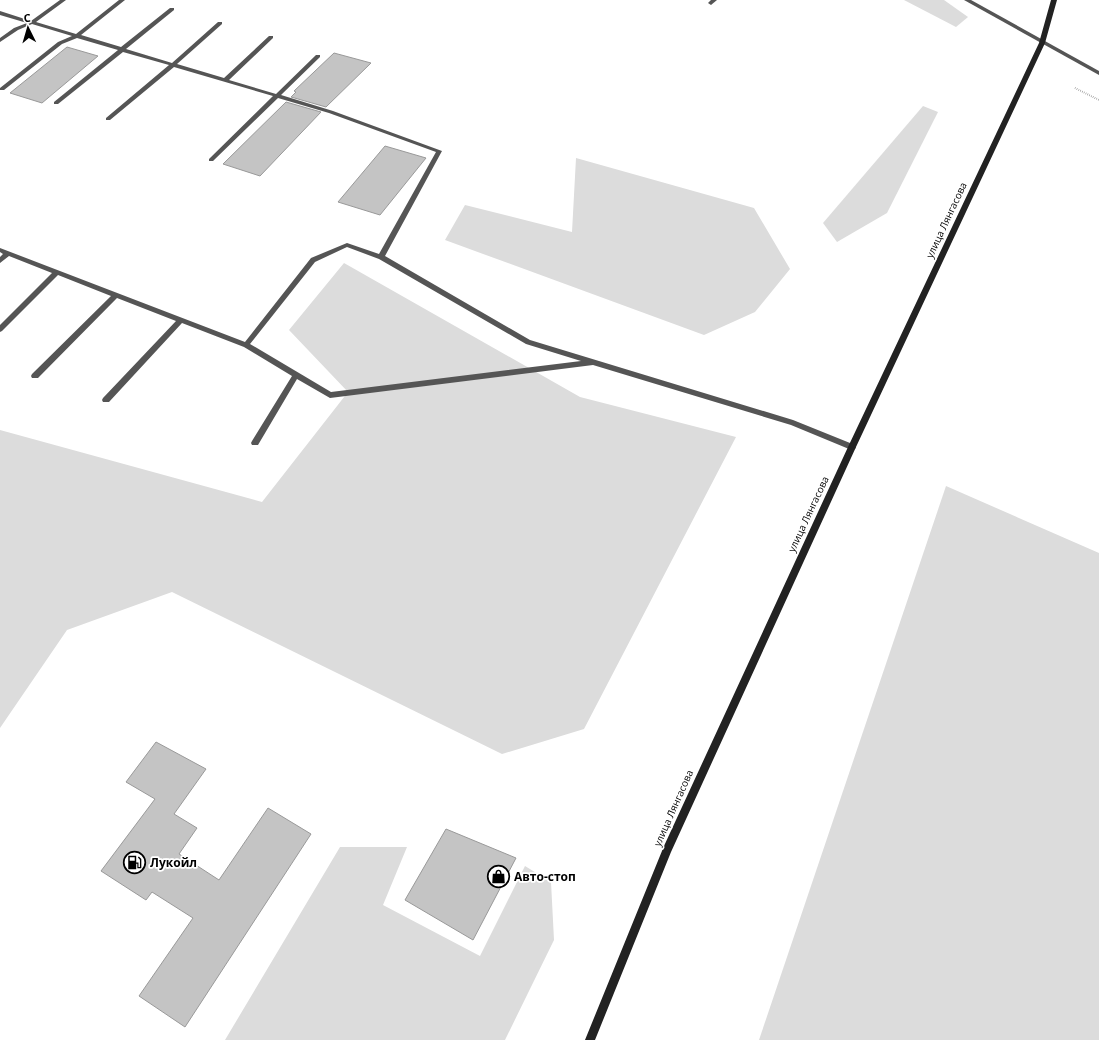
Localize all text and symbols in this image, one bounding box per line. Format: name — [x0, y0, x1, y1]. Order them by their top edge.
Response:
north arrow — [8, 8, 48, 48]
text: С — [23, 10, 31, 25]
street label: улица Лянгасова — [922, 180, 970, 260]
street label: улица Лянгасова — [784, 474, 832, 554]
street label: улица Лянгасова — [650, 768, 696, 848]
fuel station icon: Лукойл — [121, 850, 147, 876]
place label: Лукойл — [150, 854, 197, 871]
shop icon: Авто-стоп — [486, 864, 512, 890]
place label: Авто-стоп — [514, 868, 576, 885]

